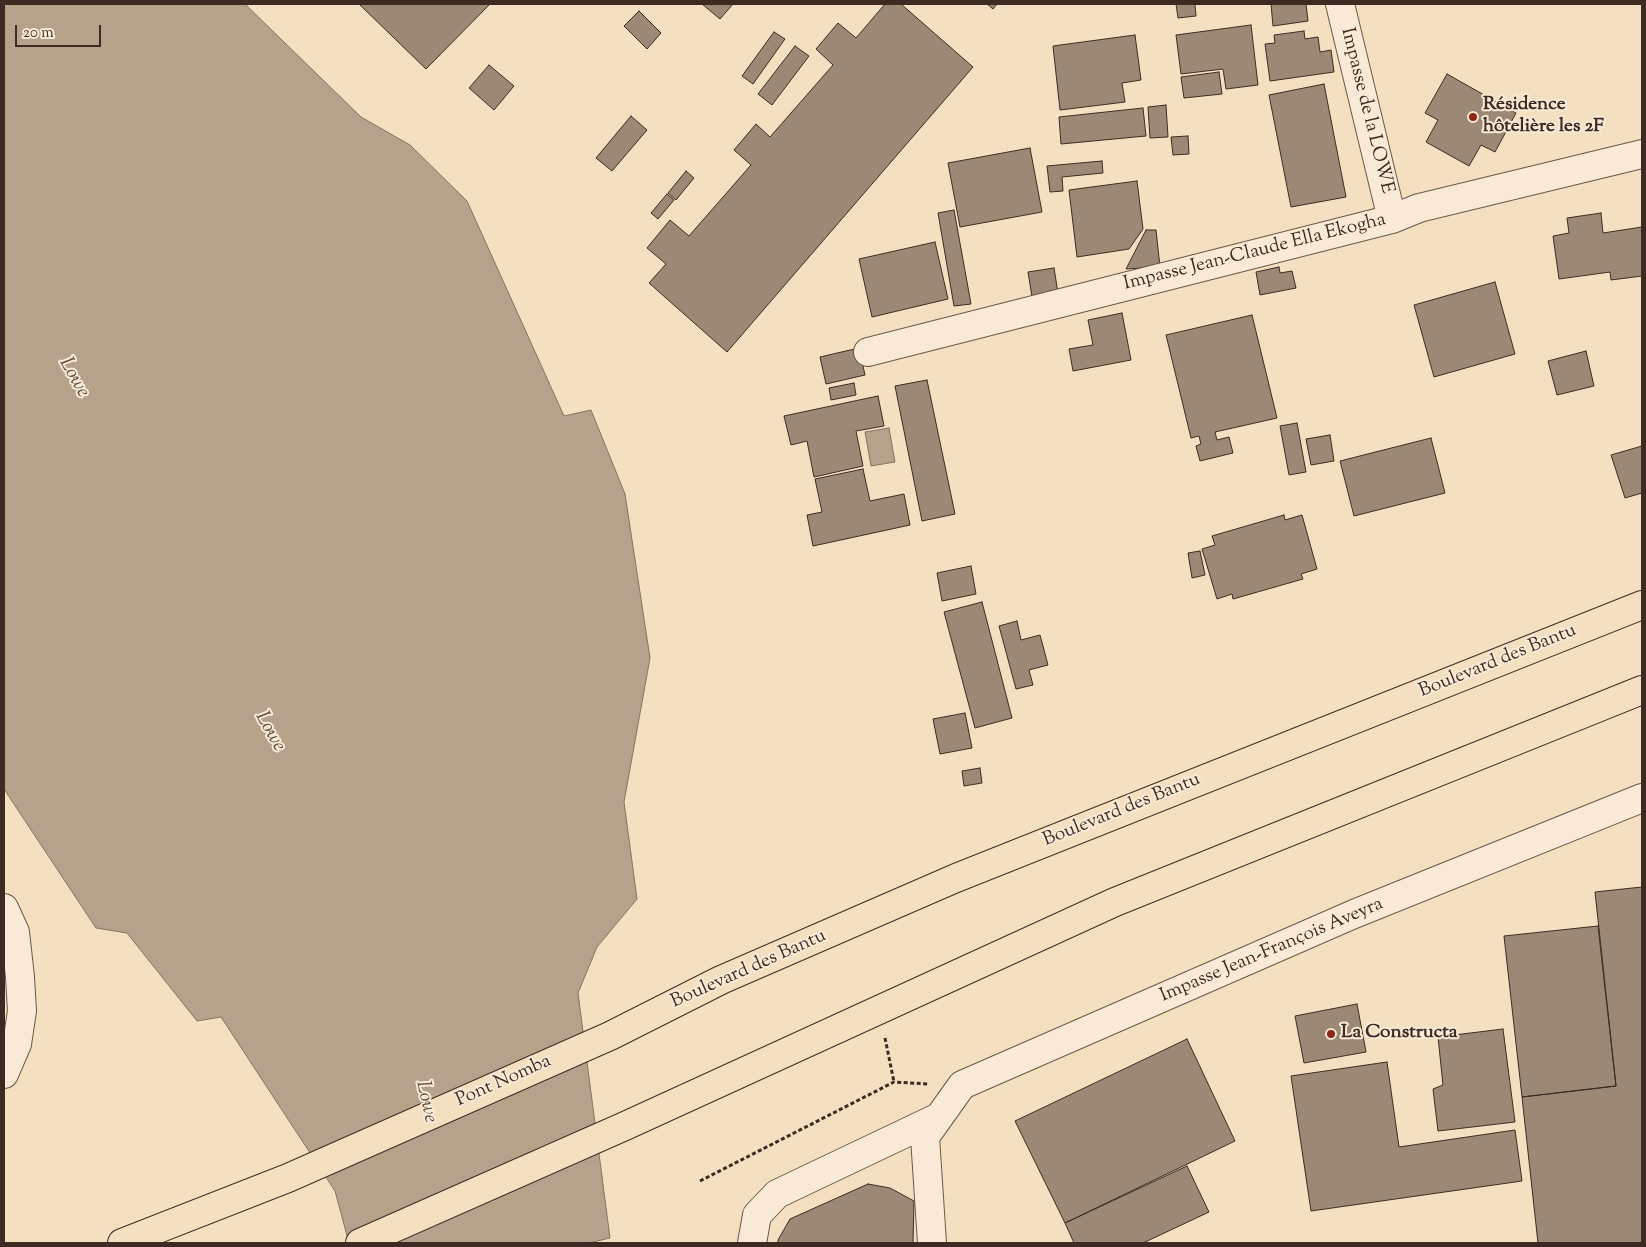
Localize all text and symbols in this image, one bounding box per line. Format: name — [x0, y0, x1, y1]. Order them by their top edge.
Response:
scale bar — [18, 15, 104, 47]
text: 20 m — [23, 23, 54, 44]
street label: Impasse de la LOWE — [1334, 26, 1398, 196]
place label: Résidence hôtelière les 2F — [1483, 95, 1604, 139]
marker: Résidence hôtelière les 2F — [1467, 111, 1479, 123]
street label: Impasse Jean-Claude Ella Ekogha — [1122, 209, 1388, 297]
water label: Lowe — [52, 354, 94, 402]
street label: Boulevard des Bantu — [1416, 620, 1580, 704]
water label: Lowe — [248, 708, 290, 756]
street label: Boulevard des Bantu — [1040, 769, 1204, 853]
street label: Impasse Jean-François Aveyra — [1157, 894, 1387, 1008]
street label: Boulevard des Bantu — [668, 926, 830, 1014]
place label: La Constructa — [1341, 1023, 1457, 1045]
marker: La Constructa — [1325, 1028, 1337, 1040]
street label: Pont Nomba — [453, 1051, 555, 1113]
water label: Lowe — [409, 1079, 441, 1125]

